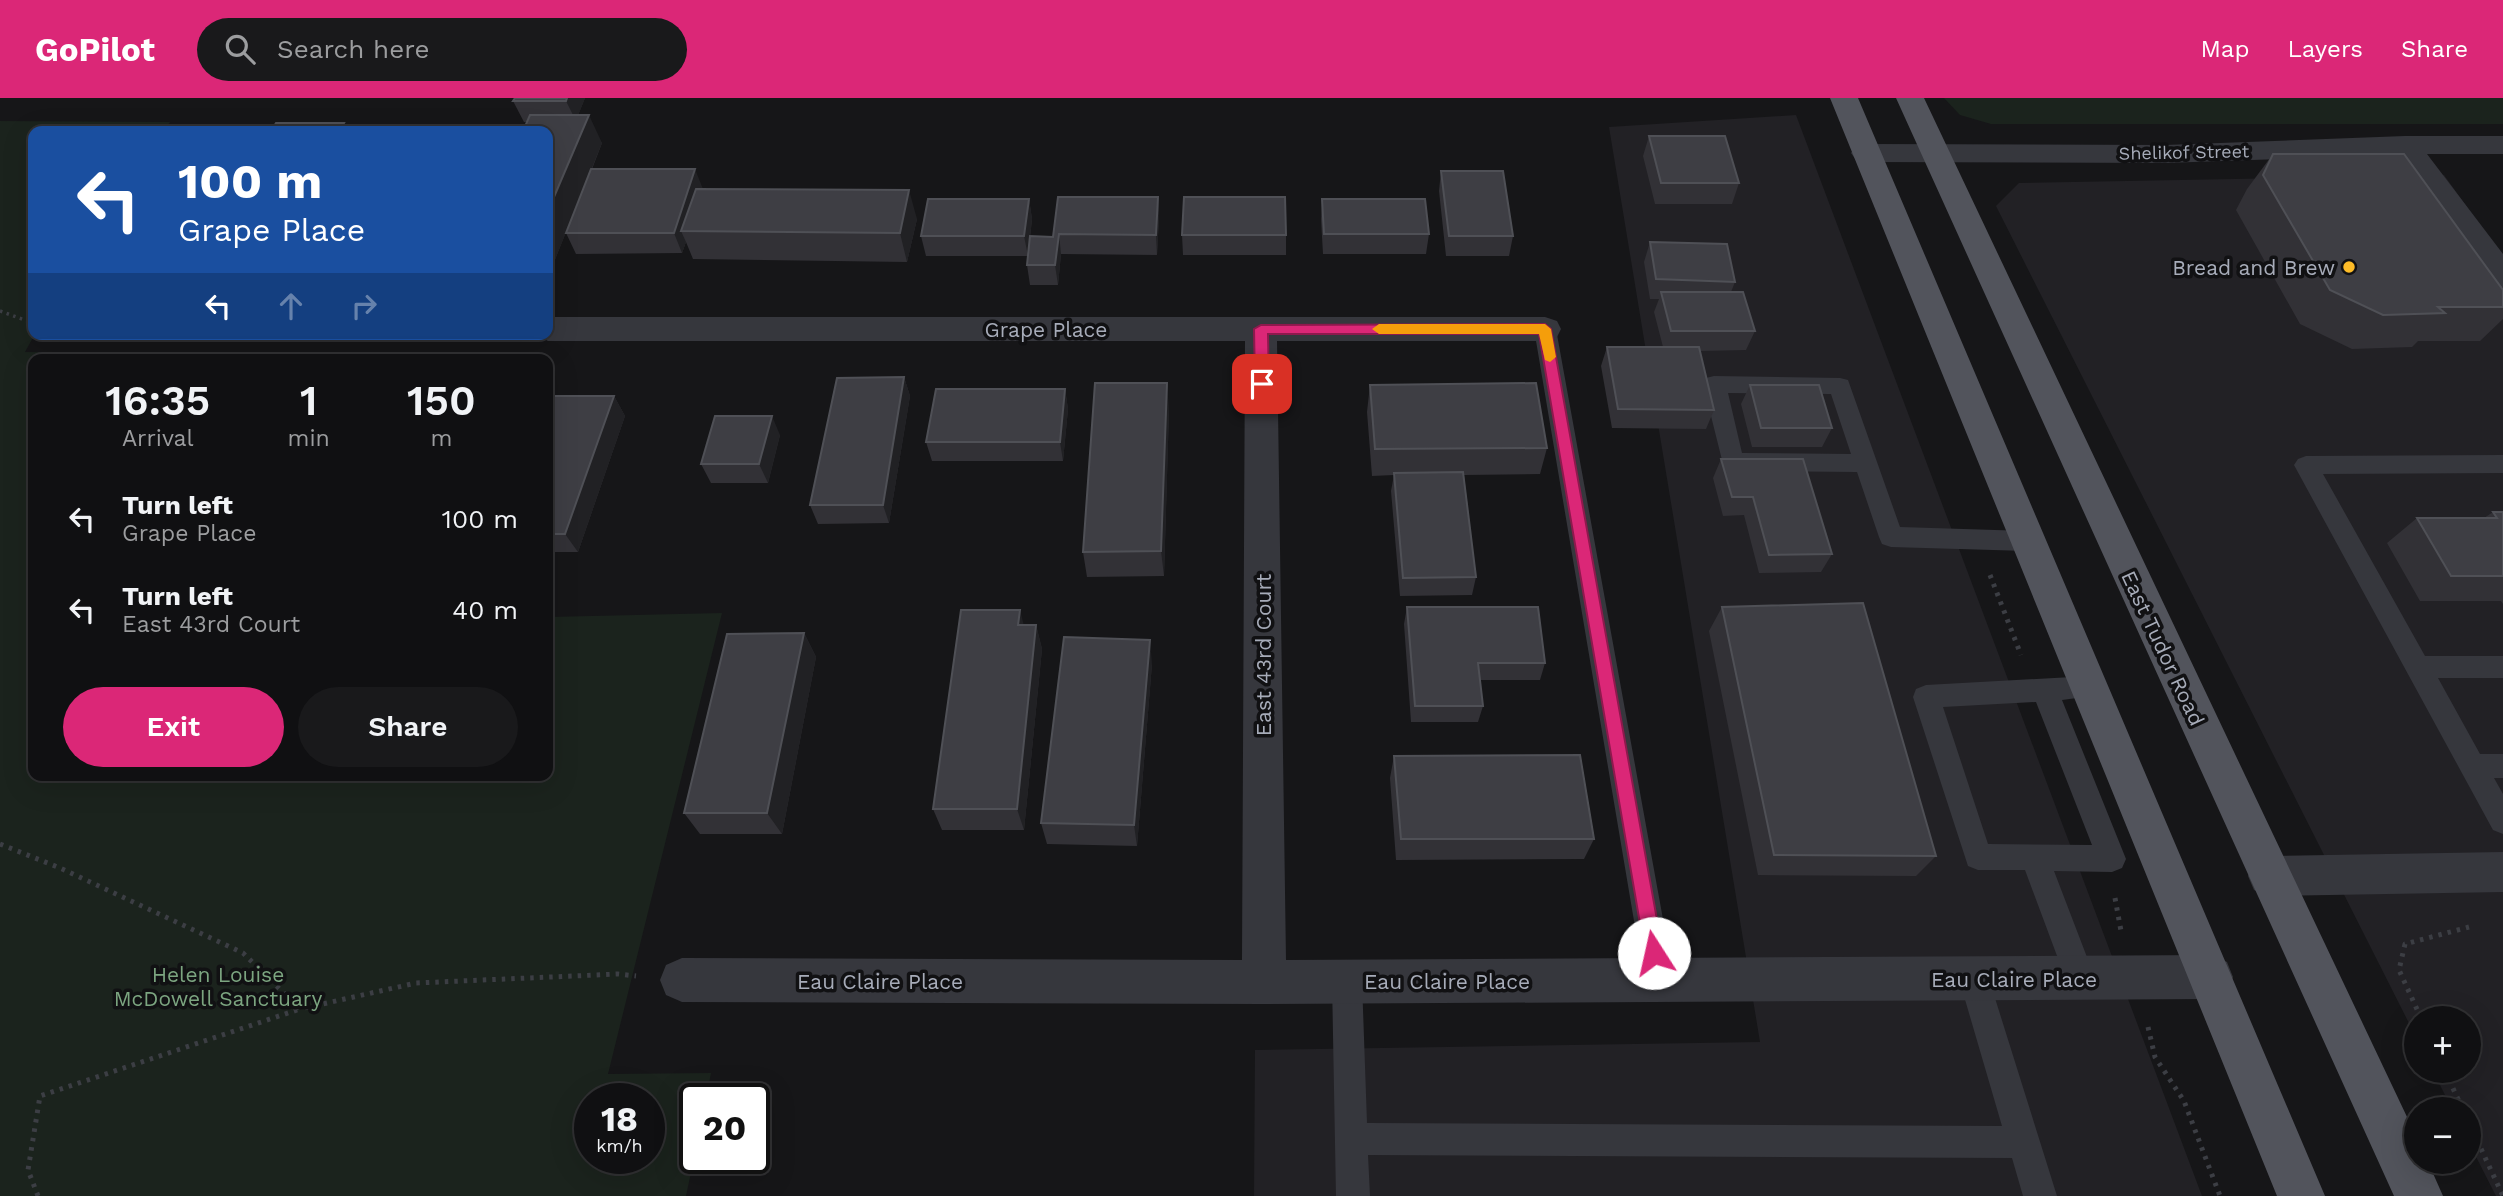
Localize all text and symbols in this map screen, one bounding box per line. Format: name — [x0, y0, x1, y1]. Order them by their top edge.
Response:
search box — [197, 18, 687, 81]
text: GoPilot — [35, 30, 155, 69]
icon: search — [221, 30, 259, 68]
text: Search here — [277, 34, 429, 64]
text: Map — [2201, 35, 2249, 63]
text: Layers — [2287, 35, 2363, 63]
text: Share — [2401, 35, 2468, 63]
street label: Shelikof Street — [2119, 140, 2250, 164]
text: 100 m — [178, 152, 322, 210]
icon: left — [63, 154, 154, 245]
text: Grape Place — [178, 211, 365, 249]
place label: Bread and Brew — [2172, 255, 2335, 280]
marker: Bread and Brew — [2341, 259, 2357, 275]
icon: left — [199, 287, 237, 325]
icon: ahead — [272, 287, 310, 325]
icon: right — [345, 287, 383, 325]
street label: Grape Place — [985, 317, 1107, 342]
pin — [1232, 354, 1292, 414]
icon: arrive — [1243, 365, 1281, 403]
text: 16:35 — [105, 376, 210, 425]
text: 1 — [300, 376, 317, 425]
text: 150 — [407, 376, 476, 425]
text: Arrival — [122, 425, 194, 452]
text: min — [288, 425, 330, 452]
text: m — [430, 425, 452, 452]
text: Turn left — [122, 490, 233, 520]
icon: left — [63, 500, 101, 538]
text: 100 m — [442, 504, 518, 534]
text: Grape Place — [122, 520, 257, 547]
street label: East Tudor Road — [2116, 566, 2210, 730]
street label: East 43rd Court — [1251, 573, 1276, 736]
text: Turn left — [122, 581, 233, 611]
icon: left — [63, 591, 101, 629]
text: 40 m — [452, 595, 518, 625]
text: East 43rd Court — [122, 611, 300, 638]
button: Exit — [63, 687, 284, 767]
button: Share — [298, 687, 518, 767]
position arrow — [1617, 916, 1691, 990]
park label: Helen Louise McDowell Sanctuary — [114, 962, 322, 1011]
street label: Eau Claire Place — [1931, 967, 2097, 992]
street label: Eau Claire Place — [797, 969, 963, 994]
street label: Eau Claire Place — [1364, 969, 1530, 994]
map controls — [2404, 1006, 2481, 1174]
button: + — [2404, 1006, 2481, 1083]
speed limit sign: 20 — [679, 1083, 770, 1174]
button: − — [2404, 1097, 2481, 1174]
text: 18 — [601, 1098, 638, 1140]
text: km/h — [596, 1135, 643, 1156]

